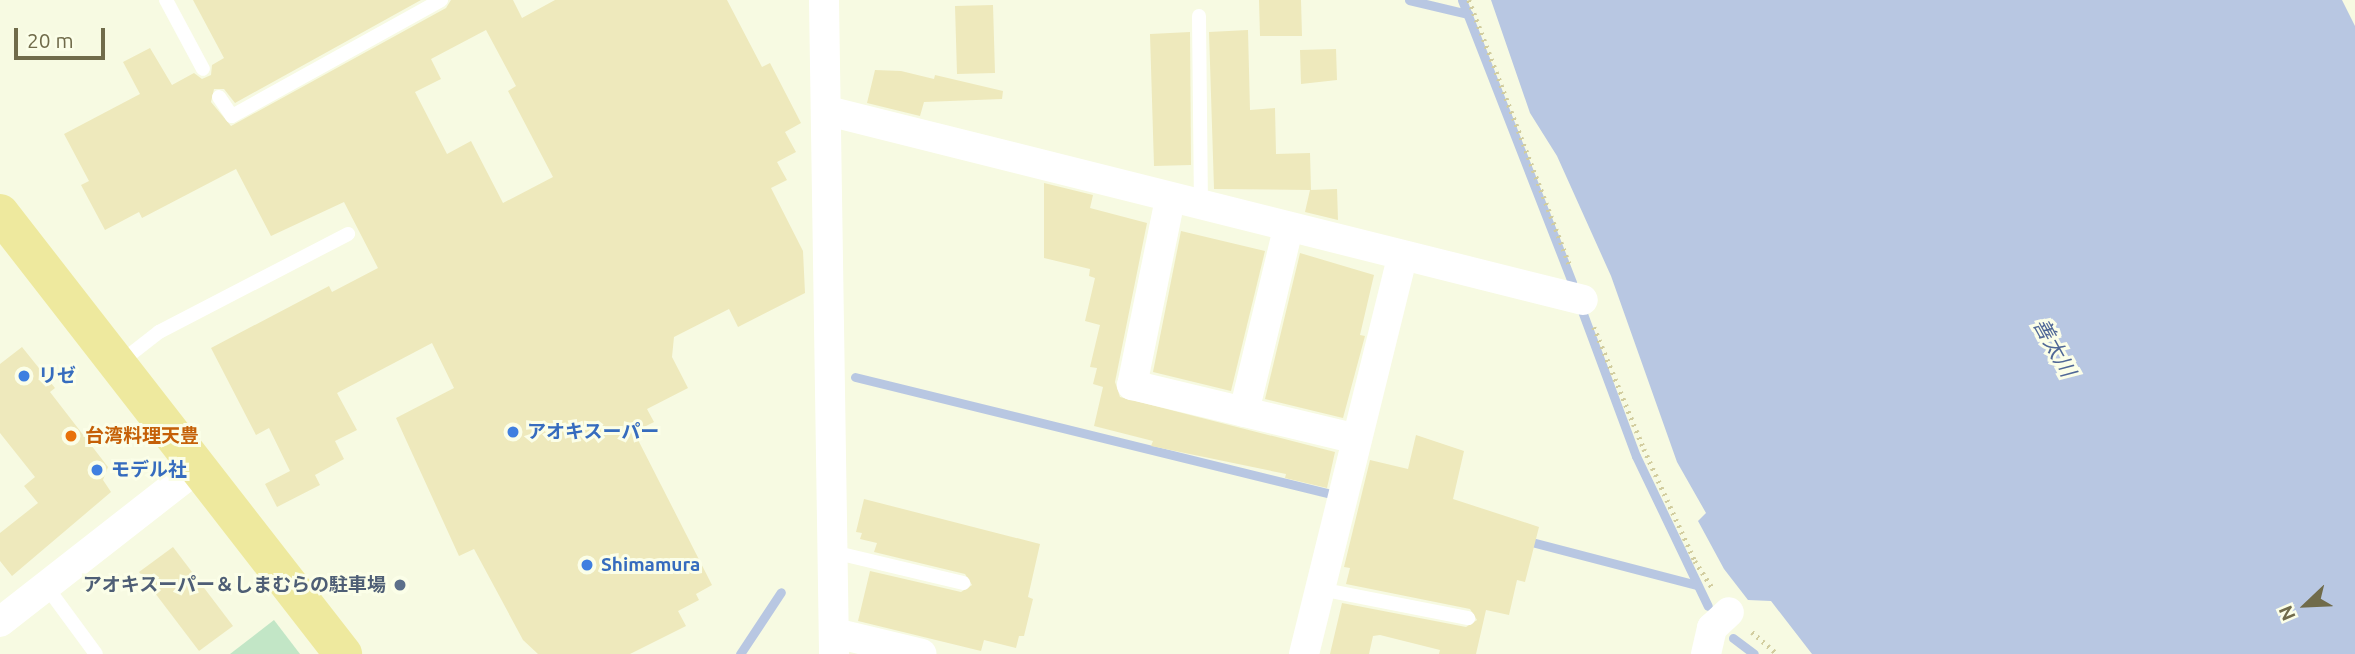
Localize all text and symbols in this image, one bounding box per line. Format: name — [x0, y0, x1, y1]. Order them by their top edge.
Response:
scale bar — [18, 14, 108, 58]
text: 20 m — [27, 28, 74, 52]
water label: 善太川 — [2029, 313, 2081, 381]
place label: リゼ — [38, 365, 76, 387]
marker: リゼ — [16, 368, 32, 384]
place label: アオキスーパー — [527, 421, 660, 443]
marker: アオキスーパー — [505, 424, 521, 440]
place label: 台湾料理天豊 — [85, 425, 199, 447]
marker: 台湾料理天豊 — [63, 428, 79, 444]
place label: モデル社 — [111, 459, 187, 481]
marker: モデル社 — [89, 462, 105, 478]
place label: Shimamura — [601, 554, 700, 576]
marker: Shimamura — [579, 557, 595, 573]
north arrow — [2271, 570, 2341, 640]
place label: アオキスーパー＆しまむらの駐車場 — [82, 574, 386, 596]
marker: アオキスーパー＆しまむらの駐車場 — [392, 577, 408, 593]
text: N — [2274, 602, 2300, 624]

